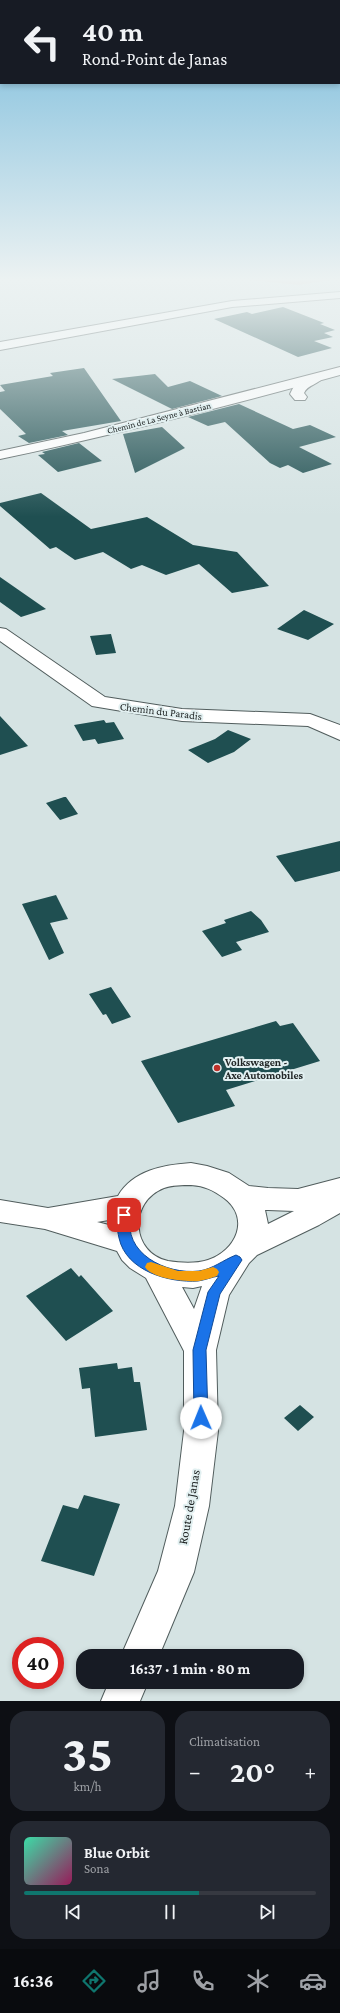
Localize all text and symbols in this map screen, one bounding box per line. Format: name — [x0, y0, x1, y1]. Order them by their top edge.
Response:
icon: left — [16, 16, 68, 68]
text: 40 m — [82, 16, 143, 47]
text: Rond-Point de Janas — [82, 49, 227, 69]
street label: Chemin de La Seyne à Bastian — [106, 400, 212, 436]
street label: Chemin du Paradis — [119, 700, 203, 722]
place label: Volkswagen - Axe Automobiles — [224, 1056, 304, 1081]
marker: Volkswagen - Axe Automobiles — [212, 1063, 222, 1073]
pin — [107, 1198, 141, 1232]
icon: arrive — [113, 1204, 135, 1226]
position arrow — [180, 1397, 222, 1439]
street label: Route de Janas — [175, 1468, 203, 1546]
speed limit sign: 40 — [12, 1637, 64, 1689]
text: 16:37 · 1 min · 80 m — [130, 1661, 250, 1677]
text: 35 — [62, 1724, 113, 1782]
text: Climatisation — [189, 1734, 260, 1749]
text: 20° — [230, 1755, 275, 1788]
text: − — [189, 1759, 201, 1784]
text: + — [304, 1759, 316, 1784]
text: km/h — [73, 1779, 102, 1794]
text: Blue Orbit — [84, 1845, 150, 1861]
text: Sona — [84, 1861, 110, 1876]
icon: previous — [62, 1901, 84, 1923]
icon: pause — [159, 1901, 181, 1923]
icon: next — [256, 1901, 278, 1923]
icon: directions — [80, 1967, 108, 1995]
icon: music — [135, 1967, 163, 1995]
icon: phone — [189, 1967, 217, 1995]
icon: climate — [244, 1967, 272, 1995]
icon: car — [299, 1967, 327, 1995]
text: 16:36 — [13, 1971, 54, 1991]

